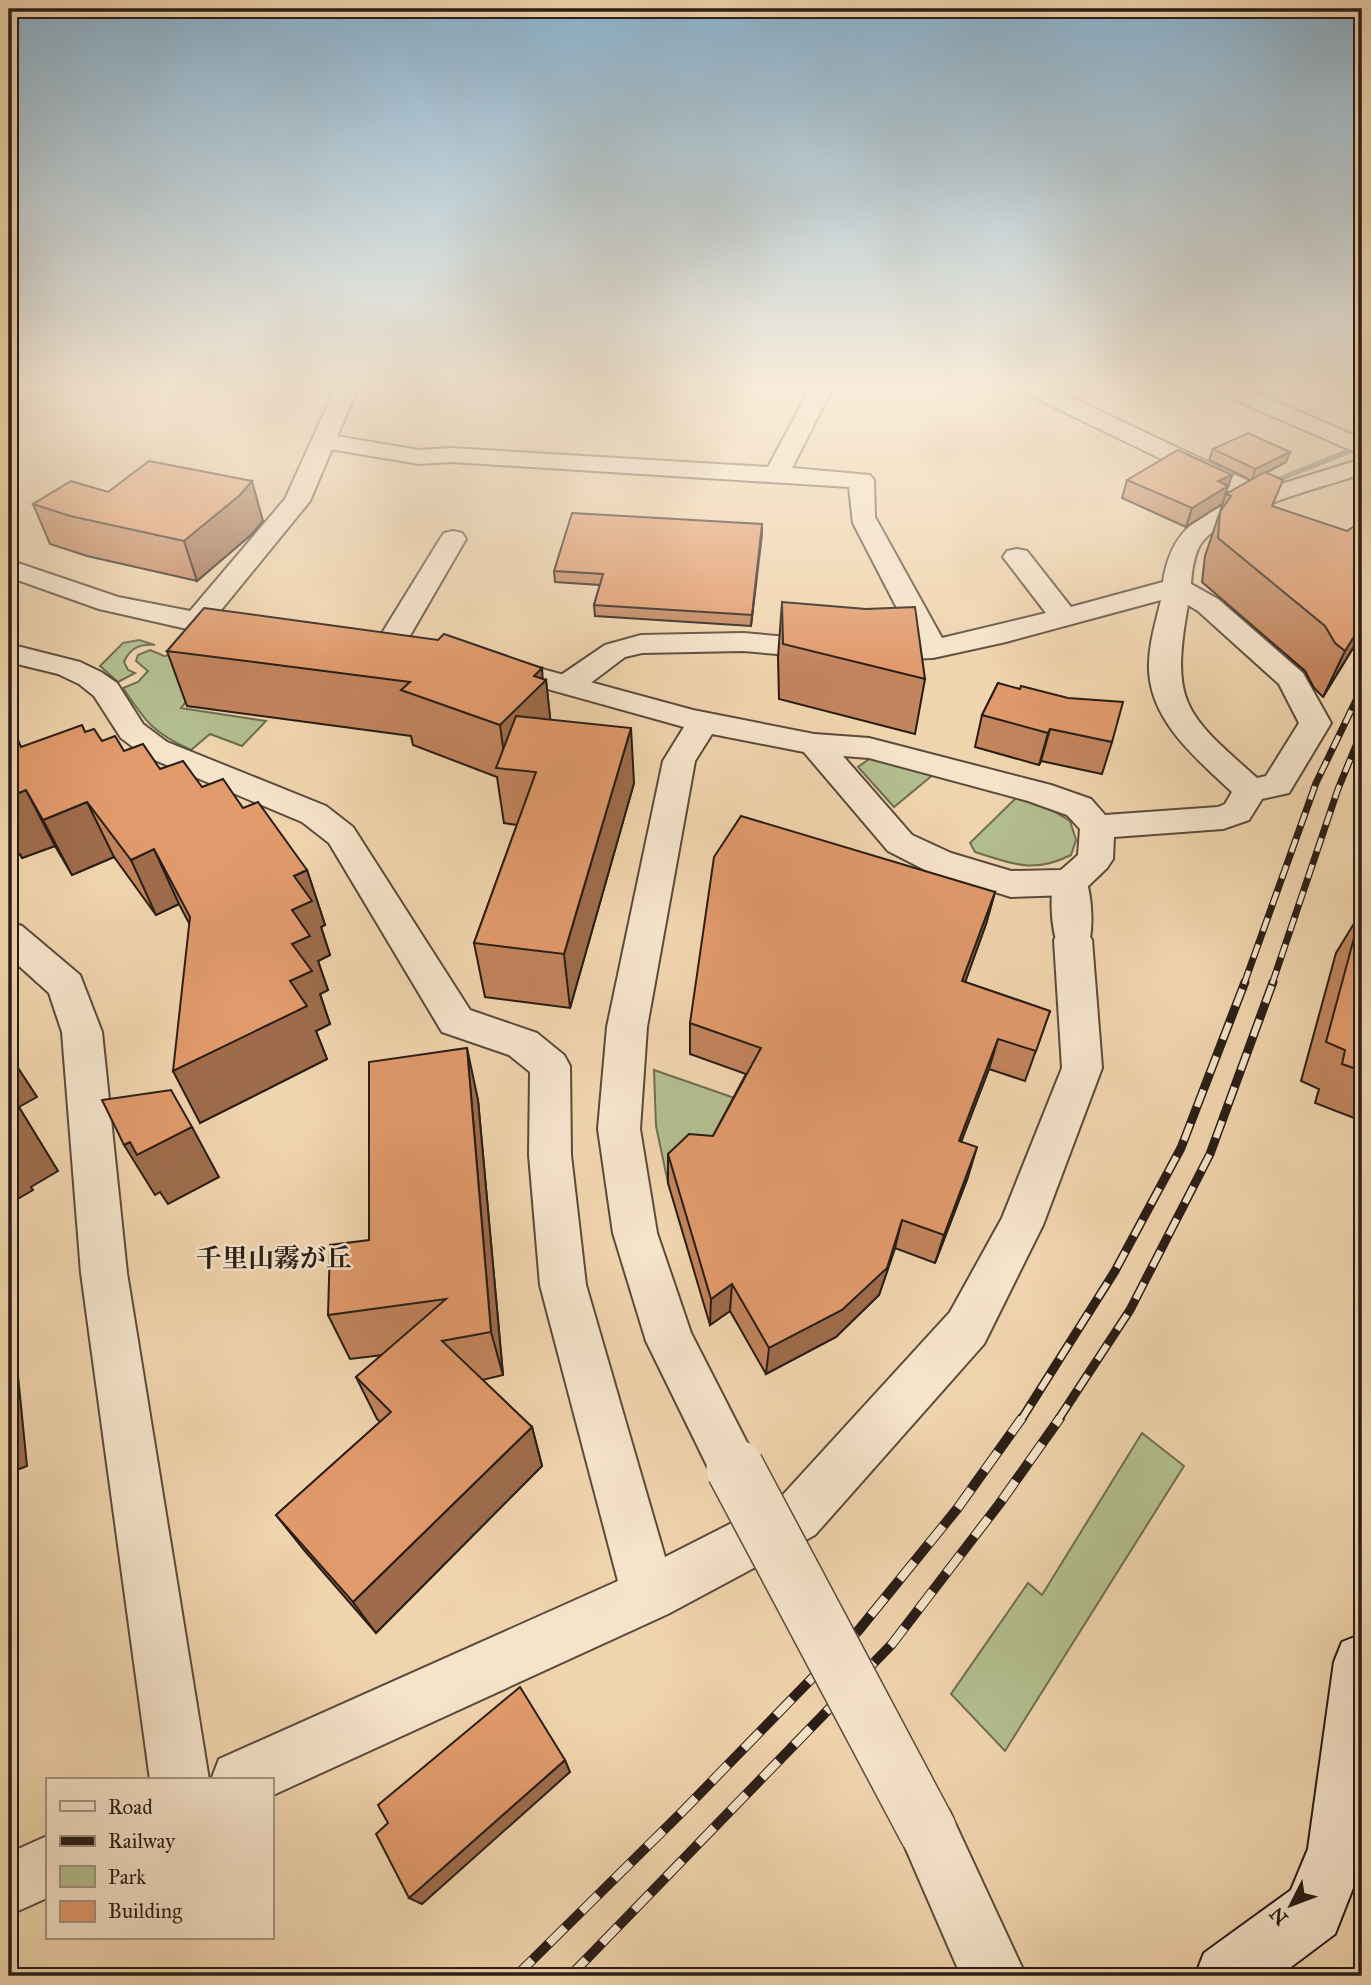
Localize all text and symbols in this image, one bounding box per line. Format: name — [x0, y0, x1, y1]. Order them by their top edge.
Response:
district label: 千里山霧が丘 — [196, 1242, 352, 1274]
legend — [46, 1778, 273, 1940]
text: Road — [108, 1794, 153, 1820]
text: Railway — [108, 1828, 176, 1854]
text: Park — [108, 1864, 146, 1890]
north arrow — [1256, 1870, 1326, 1940]
text: Building — [108, 1898, 182, 1924]
text: N — [1265, 1902, 1293, 1930]

